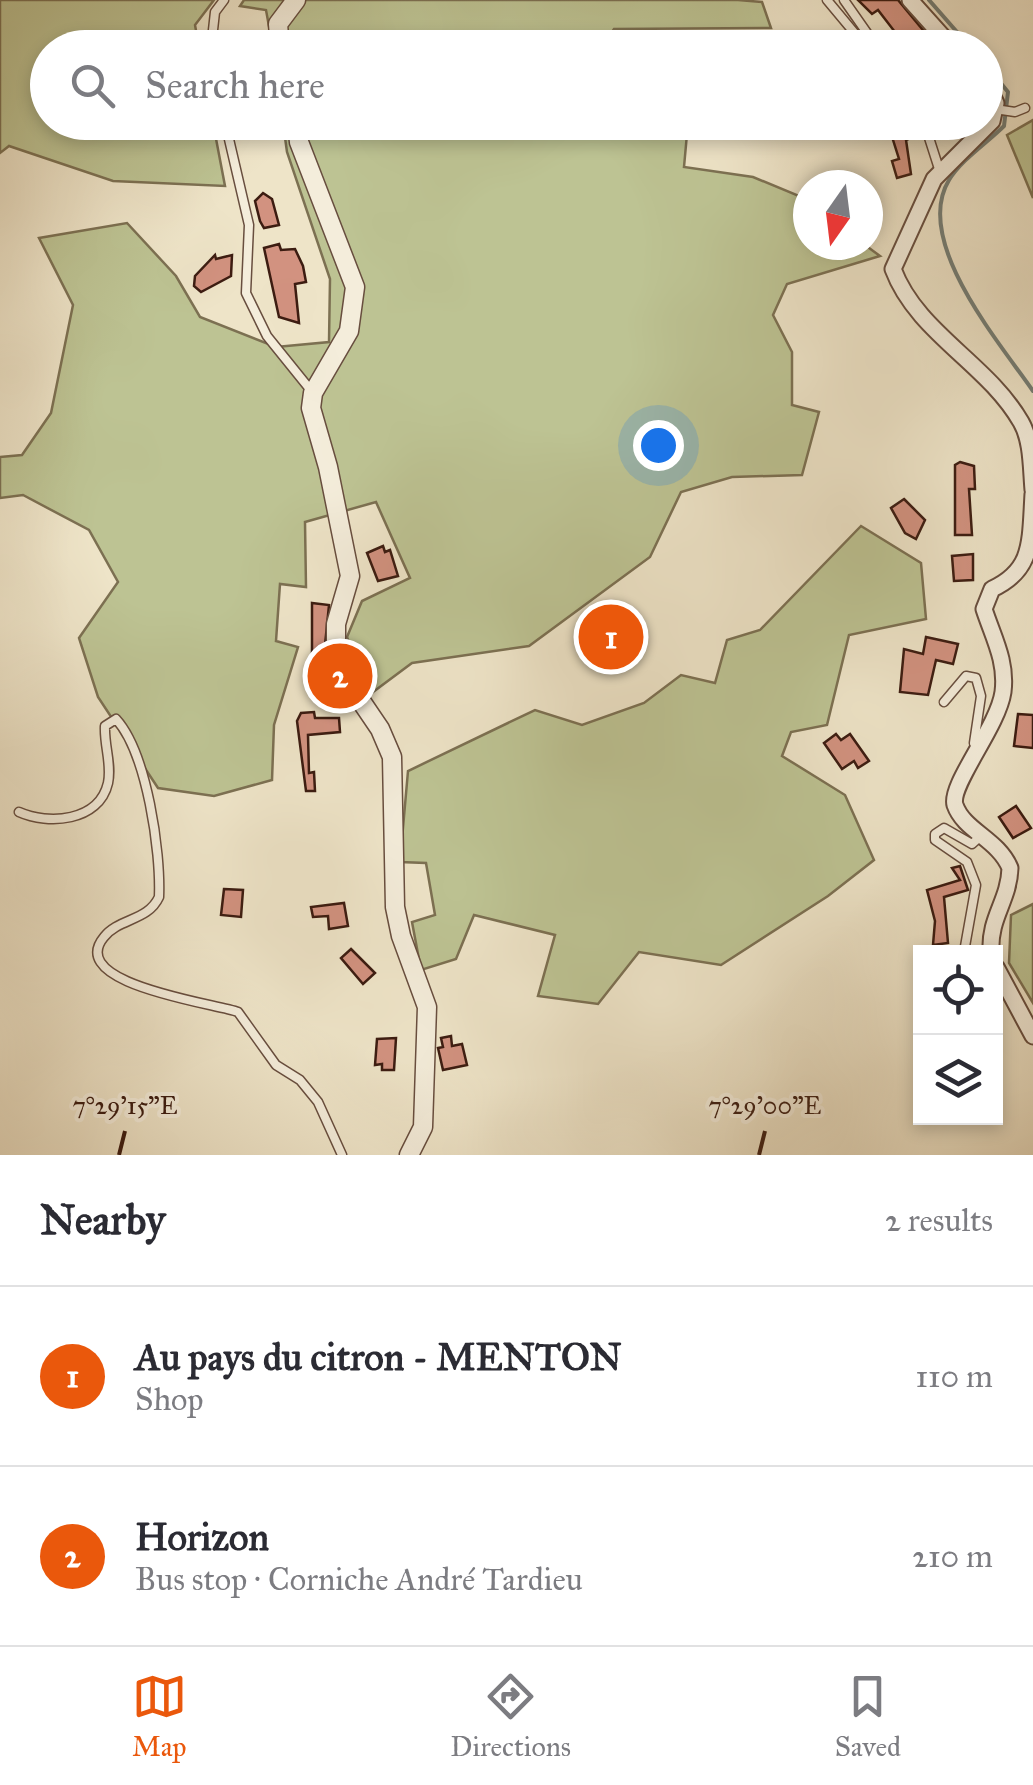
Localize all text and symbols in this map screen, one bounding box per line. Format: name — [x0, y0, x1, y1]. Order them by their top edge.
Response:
search box — [30, 30, 1003, 140]
icon: search — [65, 58, 120, 113]
text: Search here — [145, 62, 325, 108]
north arrow — [793, 170, 883, 260]
your location — [633, 420, 684, 471]
pin: 1 — [578, 600, 644, 674]
pin: 2 — [308, 638, 372, 714]
map controls — [913, 945, 1003, 1125]
button: locate — [913, 945, 1003, 1035]
button: layers — [913, 1035, 1003, 1125]
text: 7°29'15"E — [72, 1090, 178, 1121]
text: 7°29'00"E — [708, 1090, 822, 1121]
text: Nearby — [40, 1194, 165, 1246]
text: 2 results — [885, 1201, 993, 1240]
text: Au pays du citron - MENTON — [135, 1334, 622, 1380]
text: 1 — [66, 1357, 79, 1396]
text: 110 m — [915, 1357, 993, 1396]
text: Shop — [135, 1380, 203, 1419]
text: Horizon — [135, 1514, 269, 1560]
text: 2 — [65, 1537, 80, 1576]
text: 210 m — [912, 1537, 993, 1576]
text: Bus stop · Corniche André Tardieu — [135, 1560, 583, 1599]
tab: Map — [132, 1669, 187, 1764]
tab: Directions — [450, 1669, 571, 1764]
tab: Saved — [835, 1669, 901, 1764]

